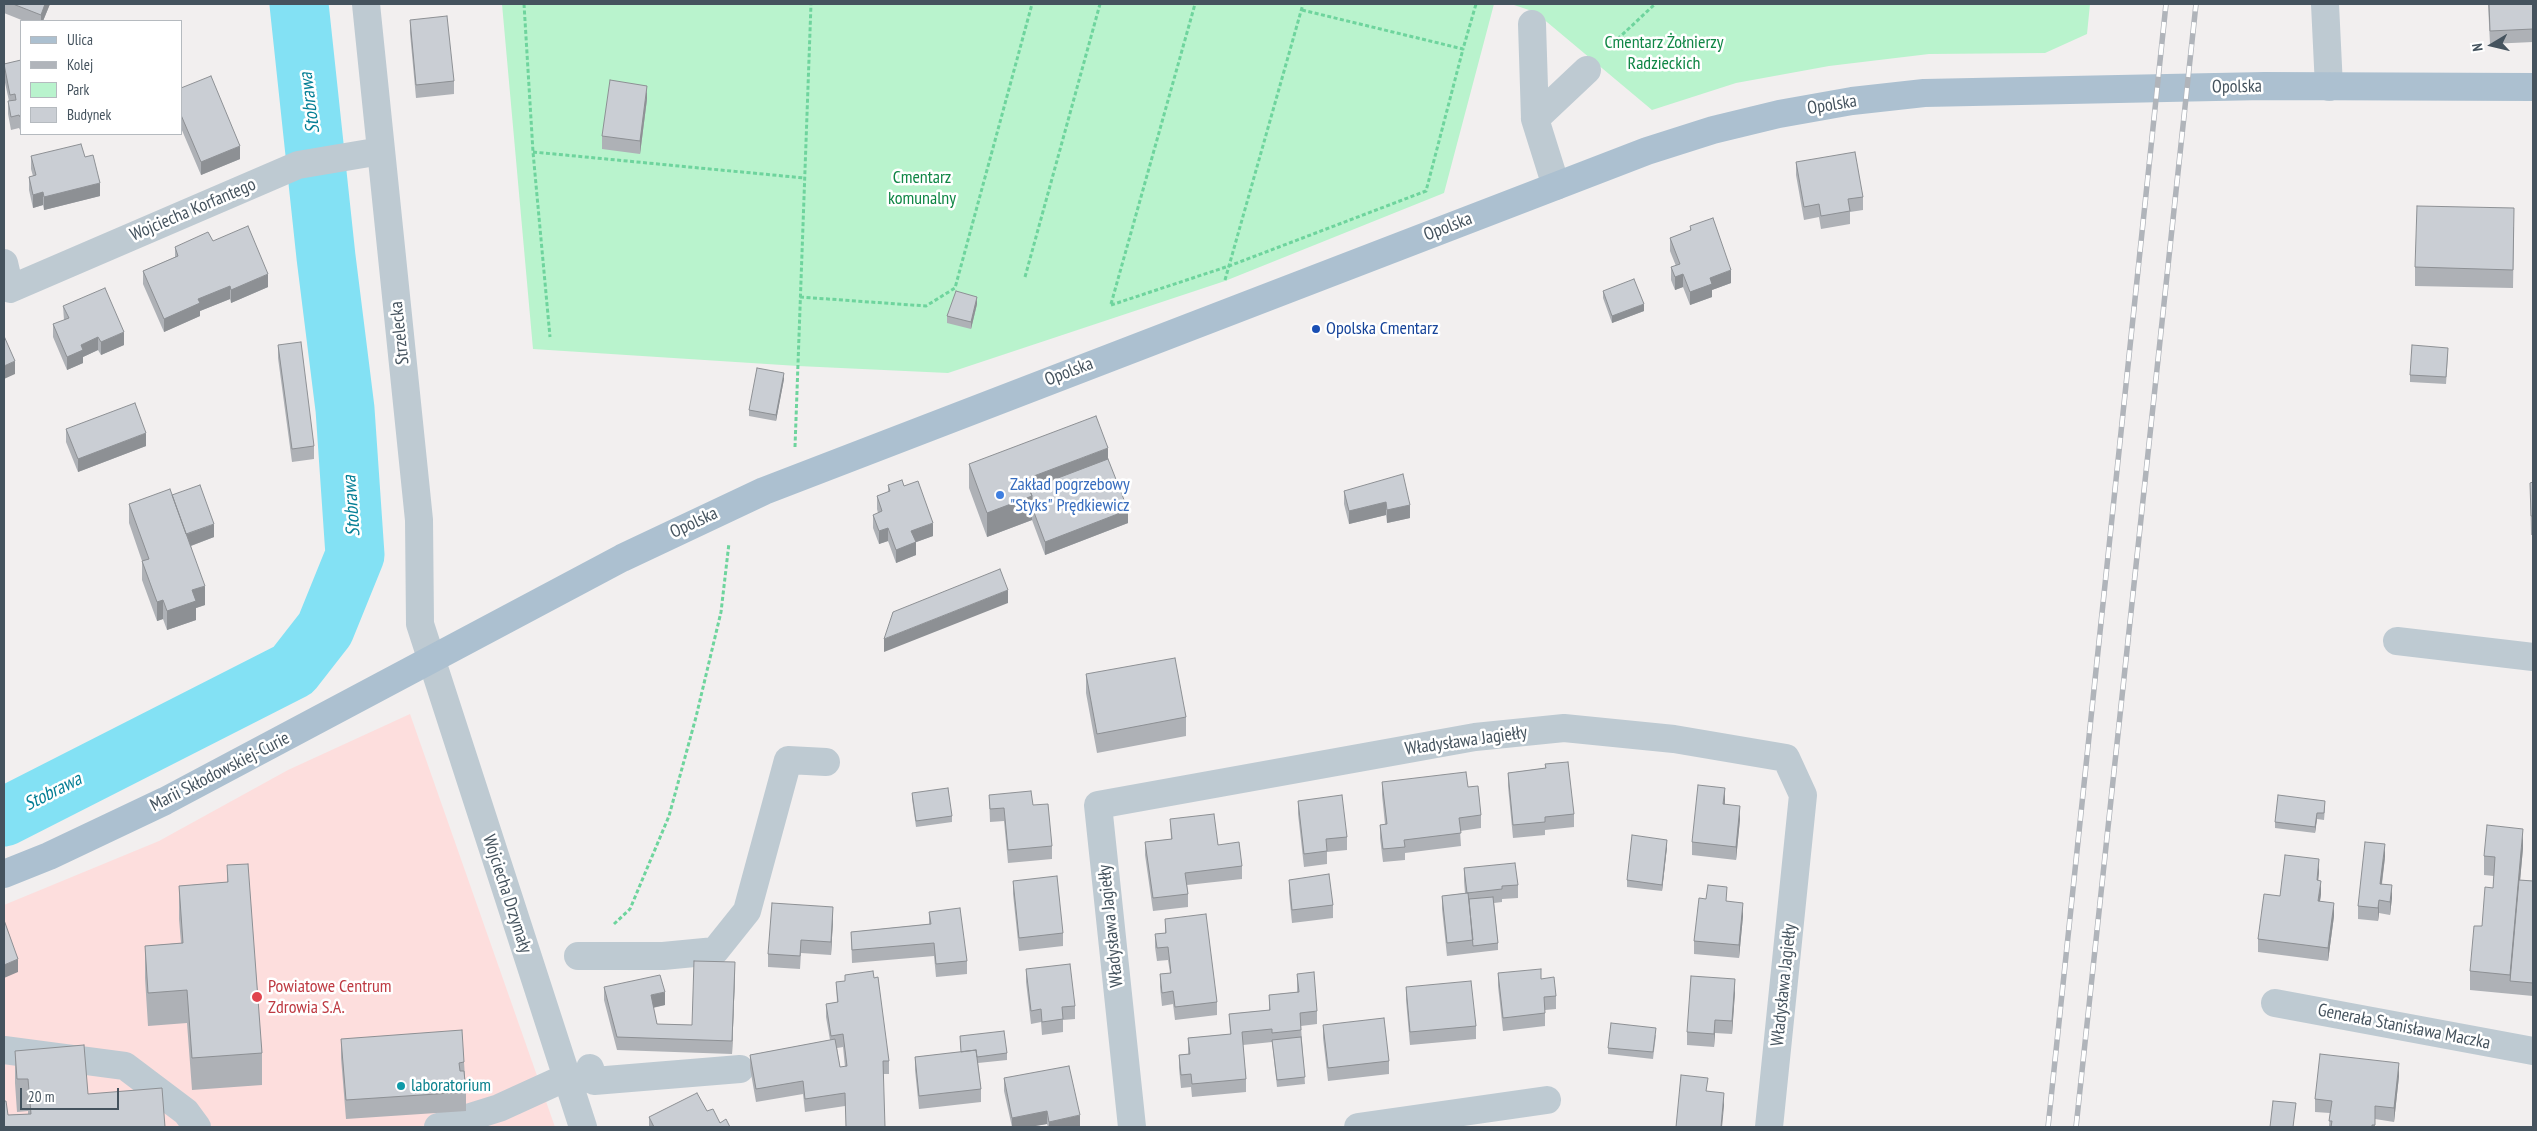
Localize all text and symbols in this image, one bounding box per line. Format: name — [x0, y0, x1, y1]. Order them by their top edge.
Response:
legend — [20, 20, 182, 135]
north arrow — [2467, 20, 2517, 70]
text: Ulica — [67, 30, 93, 49]
park label: Cmentarz Żołnierzy Radzieckich — [1605, 32, 1723, 74]
text: N — [2468, 42, 2487, 52]
text: Kolej — [67, 55, 93, 74]
water label: Stobrawa — [295, 71, 325, 135]
street label: Opolska — [2212, 76, 2262, 98]
text: Park — [67, 80, 89, 99]
street label: Opolska — [1806, 90, 1858, 120]
text: Budynek — [67, 105, 111, 124]
park label: Cmentarz komunalny — [888, 167, 956, 210]
street label: Wojciecha Korfantego — [127, 174, 259, 246]
street label: Opolska — [1421, 208, 1475, 246]
street label: Strzelecka — [386, 300, 414, 366]
place label: Opolska Cmentarz — [1326, 318, 1438, 340]
marker: Opolska Cmentarz — [1310, 323, 1322, 335]
street label: Opolska — [1042, 353, 1096, 391]
place label: Zakład pogrzebowy "Styks" Prędkiewicz — [1010, 474, 1130, 516]
water label: Stobrawa — [338, 475, 366, 537]
marker: Zakład pogrzebowy "Styks" Prędkiewicz — [994, 489, 1006, 501]
street label: Opolska — [667, 503, 721, 543]
street label: Władysława Jagiełły — [1404, 722, 1528, 760]
street label: Marii Skłodowskiej-Curie — [147, 728, 293, 816]
water label: Stobrawa — [21, 768, 85, 816]
street label: Wojciecha Drzymały — [478, 832, 536, 956]
street label: Władysława Jagiełły — [1094, 864, 1128, 988]
street label: Władysława Jagiełły — [1767, 923, 1801, 1047]
place label: Powiatowe Centrum Zdrowia S.A. — [268, 976, 392, 1019]
marker: Powiatowe Centrum Zdrowia S.A. — [250, 990, 264, 1004]
street label: Generała Stanisława Maczka — [2316, 1000, 2492, 1054]
place label: laboratorium — [411, 1075, 491, 1097]
scale bar — [22, 1078, 121, 1110]
marker: laboratorium — [395, 1080, 407, 1092]
text: 20 m — [28, 1087, 54, 1106]

